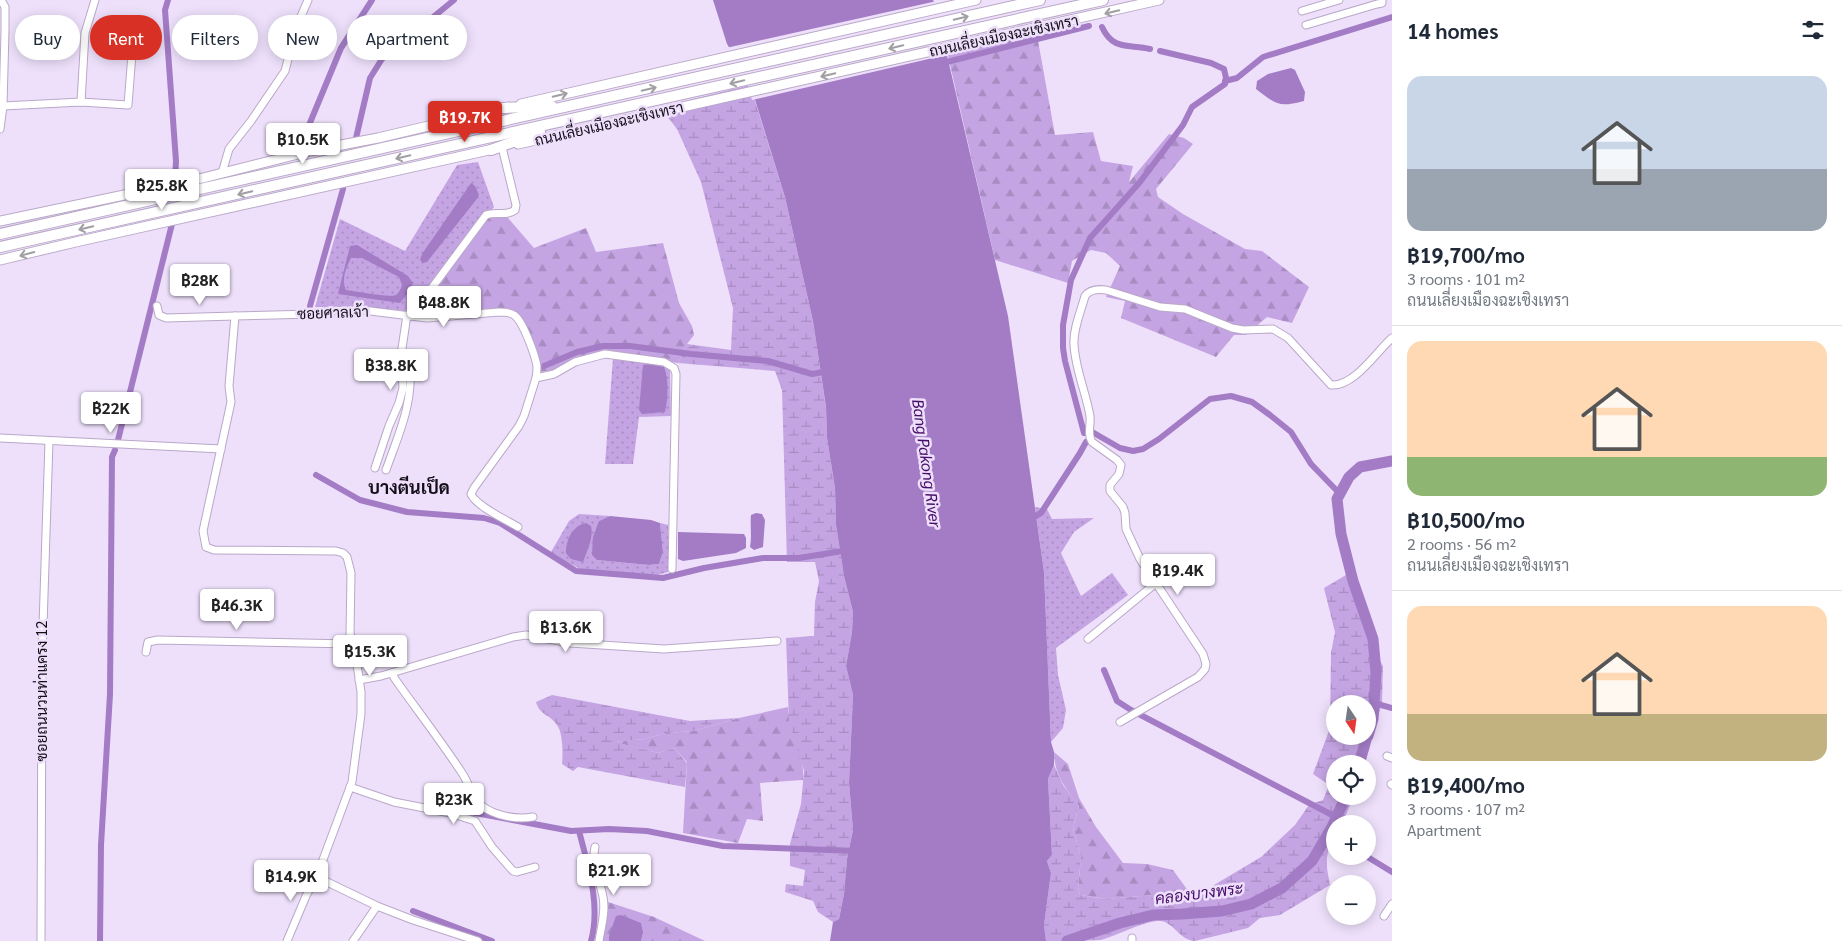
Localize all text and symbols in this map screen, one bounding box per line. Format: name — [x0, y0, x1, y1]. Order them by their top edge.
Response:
street label: ถนนเลี่ยงเมืองฉะเชิงเทรา — [926, 6, 1080, 60]
one-way arrow — [1104, 7, 1120, 17]
one-way arrow — [952, 13, 968, 22]
chip: Buy — [15, 15, 80, 60]
chip: Rent — [90, 15, 162, 60]
chip: Filters — [172, 15, 258, 60]
chip: New — [268, 15, 337, 60]
chip: Apartment — [347, 15, 467, 60]
icon: filters — [1799, 16, 1827, 44]
text: 14 homes — [1407, 17, 1499, 44]
one-way arrow — [888, 42, 904, 52]
one-way arrow — [821, 71, 837, 80]
one-way arrow — [730, 78, 746, 87]
one-way arrow — [640, 84, 656, 93]
one-way arrow — [551, 90, 567, 99]
street label: ถนนเลี่ยงเมืองฉะเชิงเทรา — [531, 92, 685, 149]
pin: ฿19.7K — [424, 100, 506, 143]
text: ฿19.7K — [439, 106, 491, 127]
icon: home — [1572, 108, 1662, 198]
pin: ฿10.5K — [262, 122, 344, 165]
text: ฿10.5K — [277, 128, 329, 149]
one-way arrow — [396, 153, 412, 163]
pin: ฿25.8K — [121, 168, 203, 211]
text: ฿25.8K — [136, 174, 188, 195]
one-way arrow — [237, 189, 253, 198]
one-way arrow — [79, 224, 95, 233]
text: ฿19,700/mo — [1407, 241, 1525, 268]
one-way arrow — [19, 250, 35, 259]
pin: ฿28K — [170, 264, 230, 306]
text: 3 rooms · 101 m² — [1407, 268, 1525, 289]
text: ฿28K — [181, 269, 219, 290]
pin: ฿48.8K — [403, 286, 485, 328]
text: ถนนเลี่ยงเมืองฉะเชิงเทรา — [1407, 289, 1569, 310]
text: ฿48.8K — [418, 291, 470, 312]
street label: ซอยศาลเจ้า — [297, 301, 369, 322]
pin: ฿38.8K — [350, 348, 432, 391]
text: ฿38.8K — [365, 354, 417, 375]
icon: home — [1572, 374, 1662, 464]
pin: ฿22K — [81, 392, 141, 434]
text: ฿22K — [92, 397, 130, 418]
water label: Bang Pakong River — [908, 398, 947, 530]
district label: บางตีนเป็ด — [368, 475, 450, 498]
text: ฿10,500/mo — [1407, 506, 1525, 533]
text: 2 rooms · 56 m² — [1407, 533, 1516, 554]
pin: ฿19.4K — [1137, 554, 1219, 596]
text: ถนนเลี่ยงเมืองฉะเชิงเทรา — [1407, 554, 1569, 575]
text: ฿19.4K — [1152, 559, 1204, 580]
pin: ฿46.3K — [196, 588, 278, 631]
text: ฿46.3K — [211, 594, 263, 615]
pin: ฿13.6K — [525, 610, 607, 653]
text: ฿13.6K — [540, 616, 592, 637]
street label: ซอยถนนวนท่าแครง 12 — [31, 621, 50, 761]
pin: ฿15.3K — [329, 634, 411, 677]
icon: home — [1572, 639, 1662, 729]
text: ฿15.3K — [344, 640, 396, 661]
north arrow — [1326, 695, 1376, 745]
map controls — [1326, 695, 1376, 925]
button: locate — [1326, 755, 1376, 805]
text: ฿19,400/mo — [1407, 771, 1525, 798]
pin: ฿23K — [424, 782, 484, 825]
text: ฿23K — [435, 788, 473, 809]
text: 3 rooms · 107 m² — [1407, 798, 1525, 819]
button: + — [1326, 815, 1376, 865]
text: Apartment — [1407, 819, 1482, 840]
pin: ฿21.9K — [573, 854, 655, 896]
text: ฿21.9K — [588, 859, 640, 880]
pin: ฿14.9K — [250, 860, 332, 902]
text: ฿14.9K — [265, 865, 317, 886]
button: − — [1326, 875, 1376, 925]
water label: คลองบางพระ — [1154, 877, 1245, 908]

